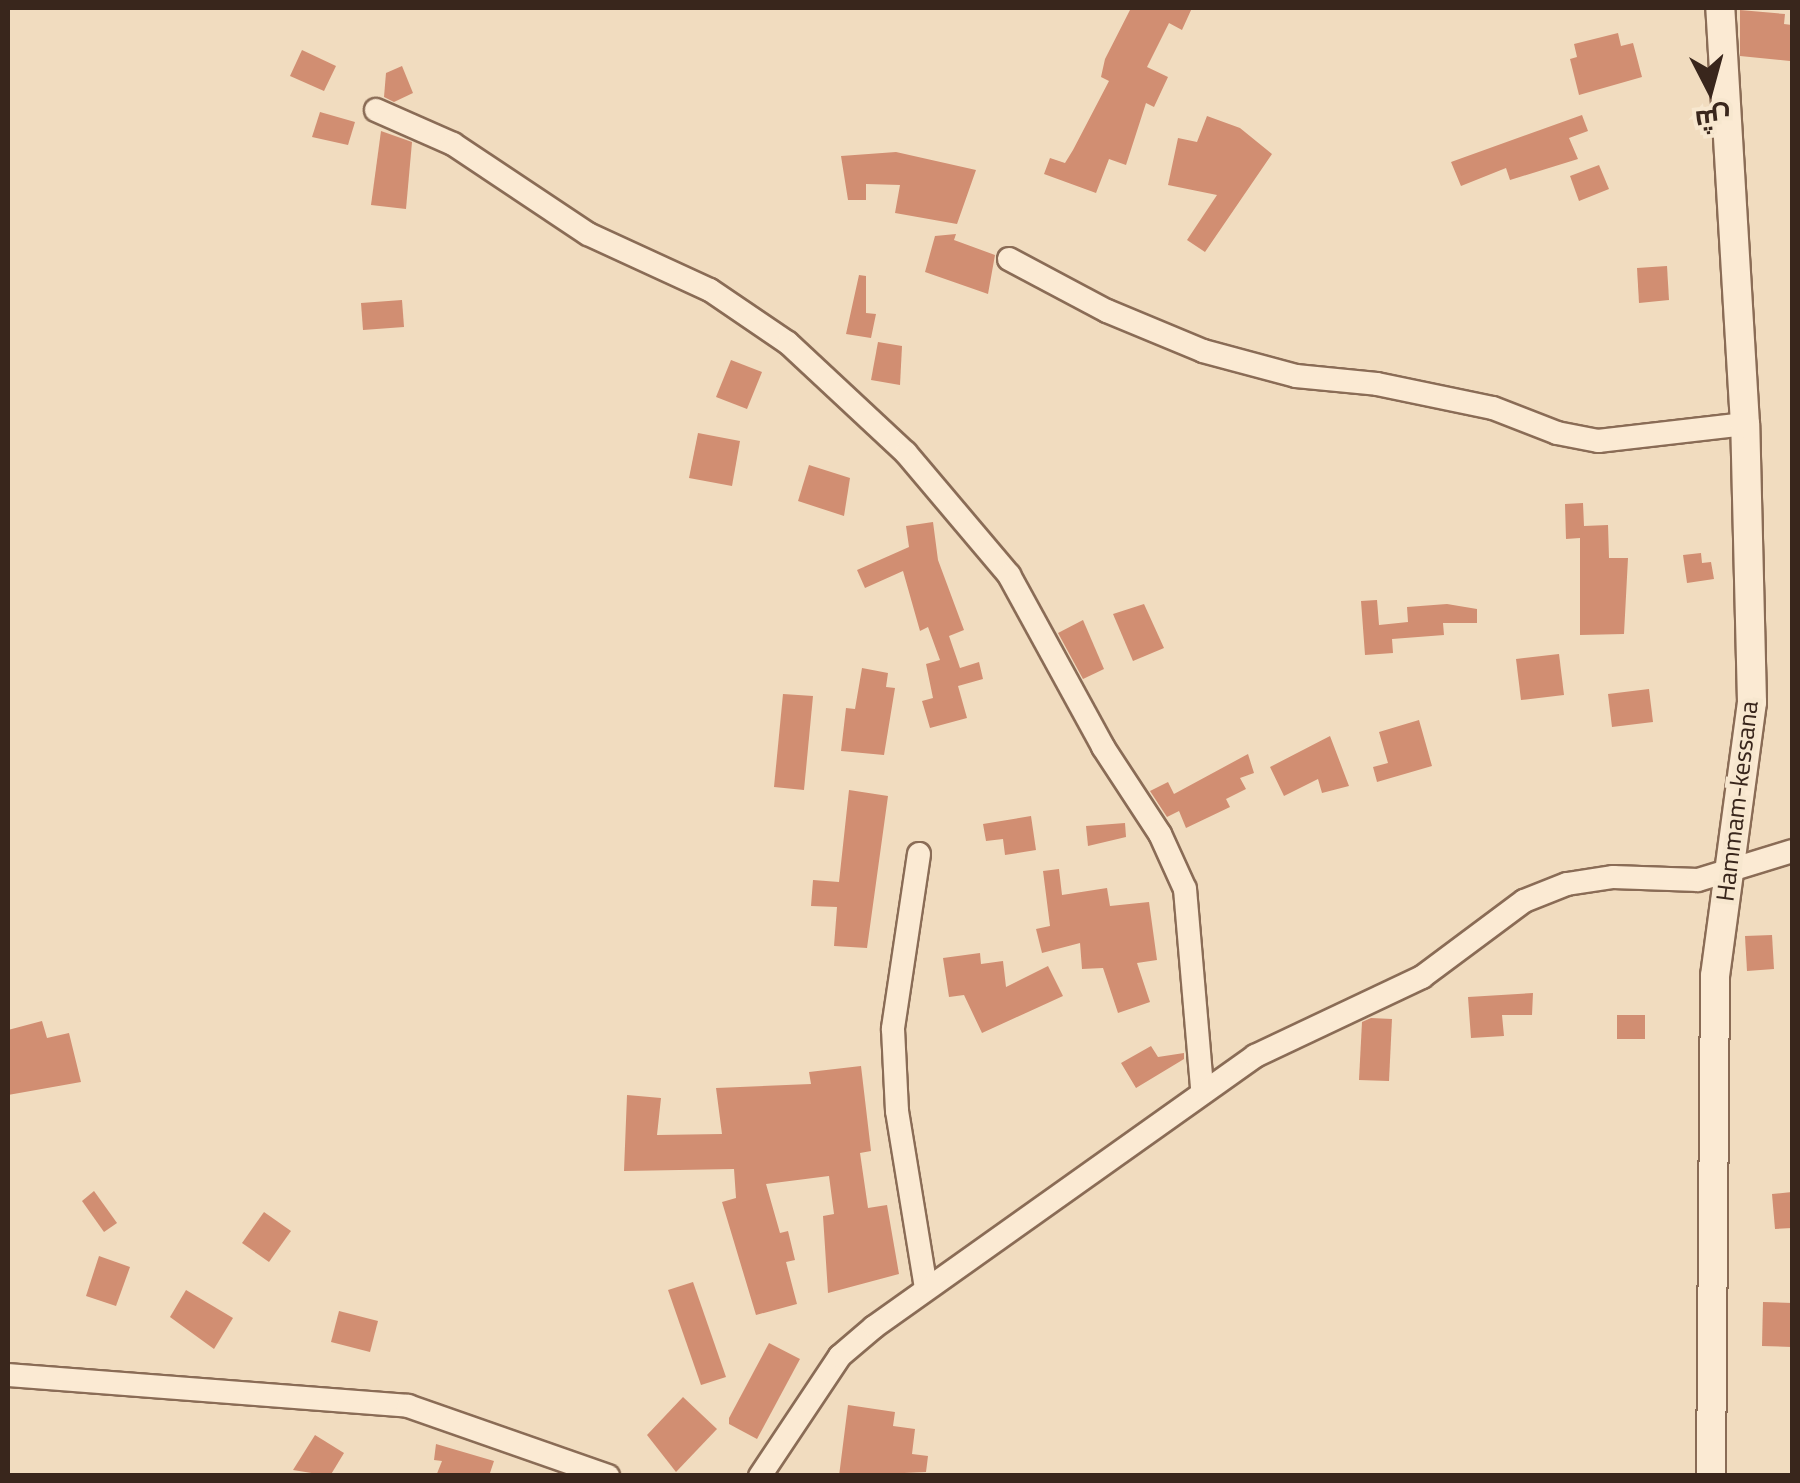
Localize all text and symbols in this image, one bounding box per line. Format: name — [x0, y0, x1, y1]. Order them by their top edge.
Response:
north arrow — [1660, 40, 1760, 140]
text: ش — [1693, 92, 1734, 148]
street label: Hammam-kessana — [1710, 699, 1764, 903]

